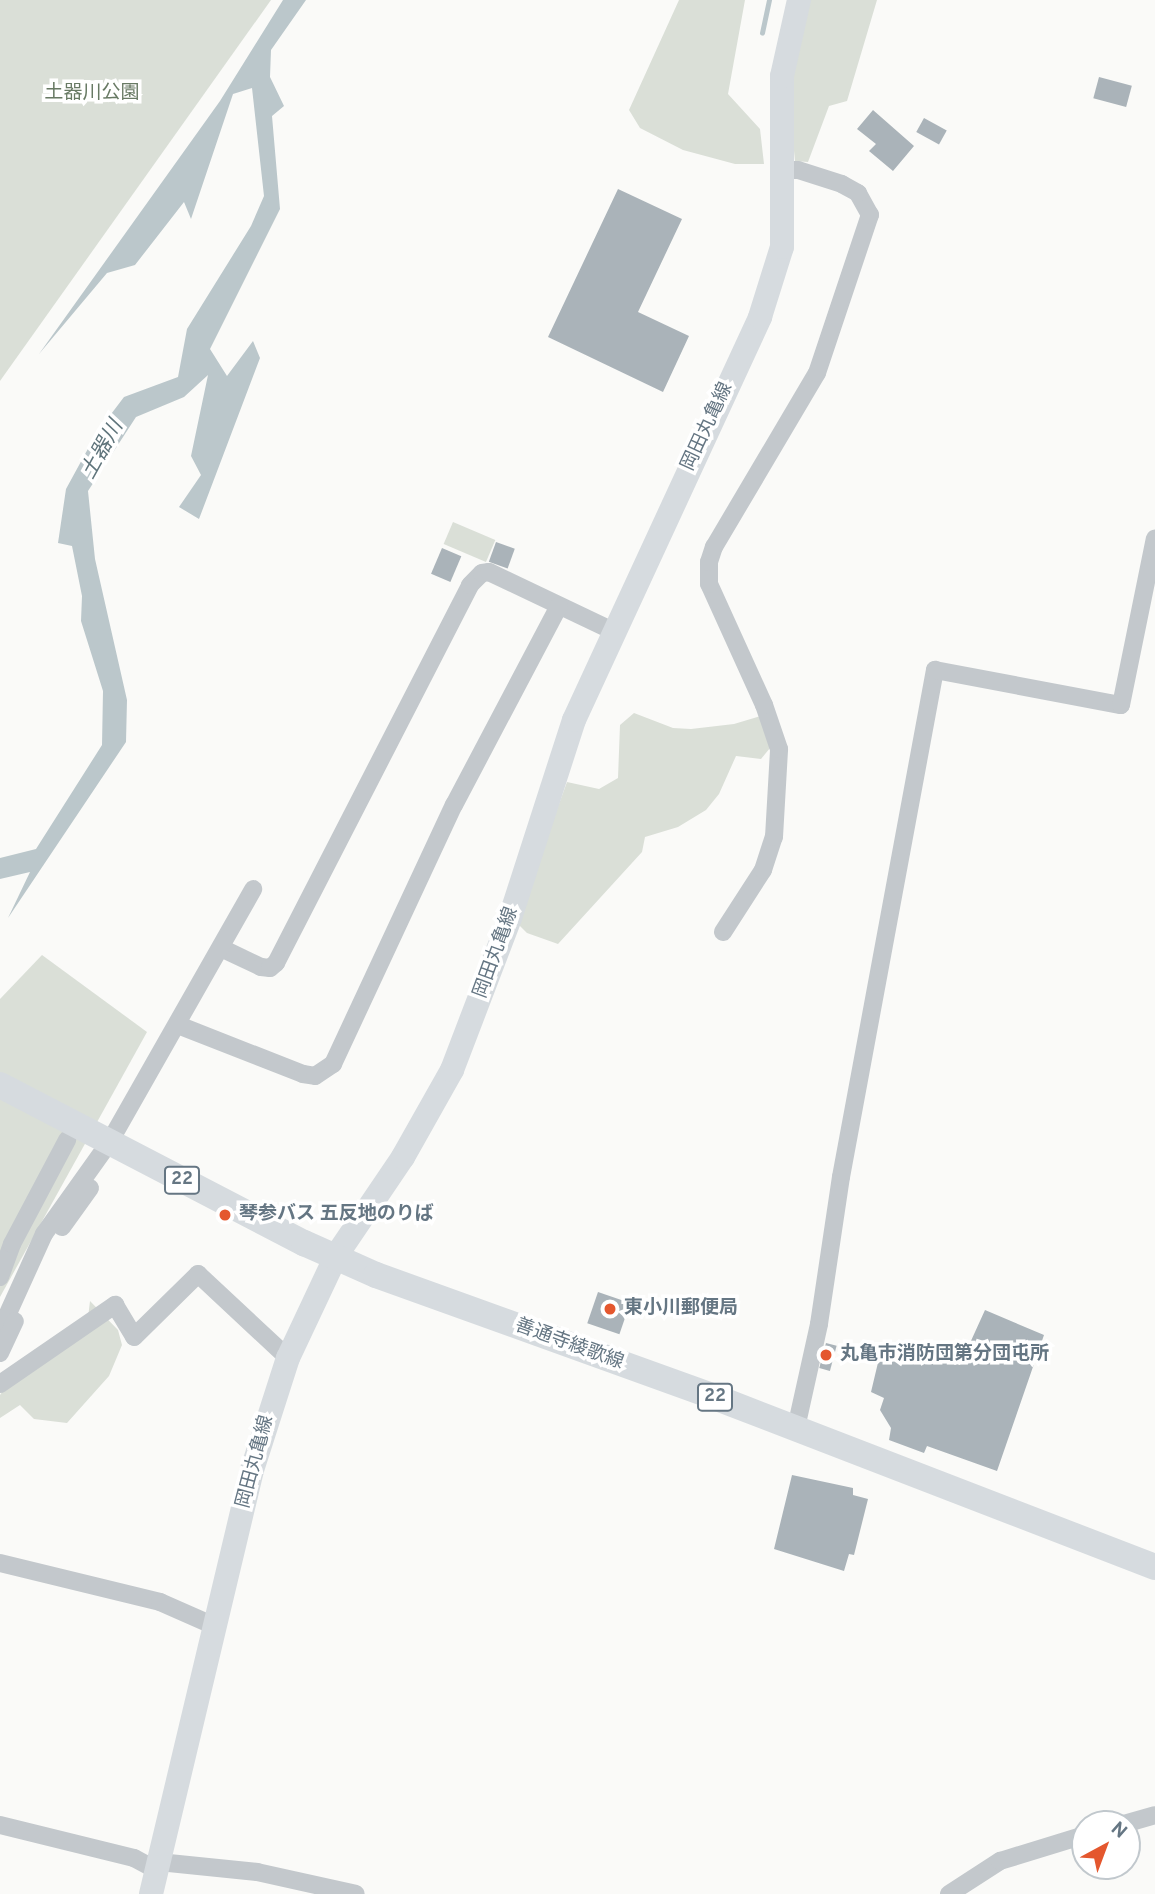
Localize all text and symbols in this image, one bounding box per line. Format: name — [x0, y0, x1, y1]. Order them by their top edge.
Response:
park label: 土器川公園 — [45, 83, 139, 105]
street label: 岡田丸亀線 — [678, 379, 738, 475]
water label: 土器川 — [77, 416, 129, 484]
street label: 岡田丸亀線 — [470, 904, 524, 1002]
road number: 22 — [163, 1166, 201, 1195]
place label: 琴参バス 五反地のりば — [239, 1204, 434, 1226]
marker: 琴参バス 五反地のりば — [217, 1207, 233, 1223]
place label: 東小川郵便局 — [624, 1298, 738, 1320]
marker: 東小川郵便局 — [602, 1301, 618, 1317]
street label: 善通寺綾歌線 — [512, 1315, 626, 1375]
place label: 丸亀市消防団第分団屯所 — [840, 1344, 1049, 1366]
marker: 丸亀市消防団第分団屯所 — [818, 1347, 834, 1363]
road number: 22 — [696, 1382, 734, 1412]
street label: 岡田丸亀線 — [233, 1413, 279, 1511]
north arrow — [1071, 1810, 1141, 1880]
text: N — [1105, 1817, 1131, 1844]

